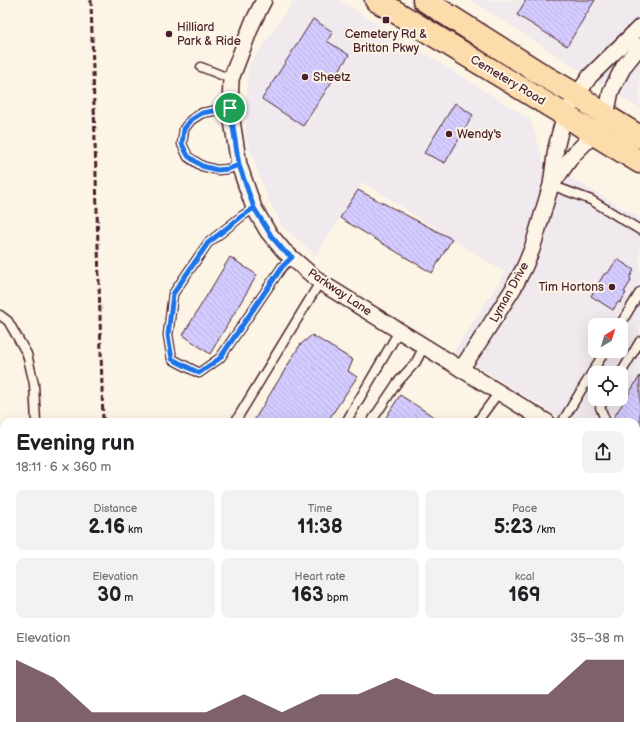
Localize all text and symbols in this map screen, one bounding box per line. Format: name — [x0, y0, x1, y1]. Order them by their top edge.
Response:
marker: Cemetery Rd & Britton Pkwy — [381, 15, 391, 25]
place label: Hilliard Park & Ride — [177, 20, 241, 49]
place label: Cemetery Rd & Britton Pkwy — [345, 27, 427, 56]
marker: Hilliard Park & Ride — [164, 29, 174, 39]
street label: Cemetery Road — [467, 52, 548, 109]
place label: Sheetz — [313, 70, 351, 85]
marker: Sheetz — [300, 72, 310, 82]
pin — [213, 91, 247, 125]
icon: arrive — [219, 97, 241, 119]
place label: Wendy's — [457, 127, 501, 142]
marker: Wendy's — [444, 129, 454, 139]
street label: Lyman Drive — [487, 259, 532, 325]
street label: Parkway Lane — [305, 266, 375, 319]
place label: Tim Hortons — [538, 280, 604, 295]
marker: Tim Hortons — [607, 282, 617, 292]
north arrow — [588, 318, 628, 358]
map controls — [588, 318, 628, 406]
button: locate — [588, 366, 628, 406]
text: Evening run — [16, 430, 135, 457]
button: share — [582, 431, 624, 473]
text: 18:11 · 6 × 360 m — [16, 459, 111, 475]
text: Distance — [93, 502, 137, 515]
text: Time — [308, 502, 332, 515]
text: Pace — [512, 502, 537, 515]
text: 2.16 — [88, 515, 125, 539]
text: 11:38 — [297, 515, 343, 539]
text: 5:23 — [494, 515, 533, 539]
text: km — [125, 523, 143, 536]
text: /km — [533, 523, 556, 536]
text: Elevation — [92, 570, 138, 583]
text: Heart rate — [295, 570, 345, 583]
text: kcal — [515, 570, 535, 583]
text: 30 — [97, 583, 121, 607]
text: 163 — [292, 583, 324, 607]
text: 169 — [509, 583, 541, 607]
text: m — [121, 591, 133, 604]
text: bpm — [324, 591, 348, 604]
text: Elevation — [16, 630, 70, 646]
text: 35–38 m — [570, 630, 624, 646]

